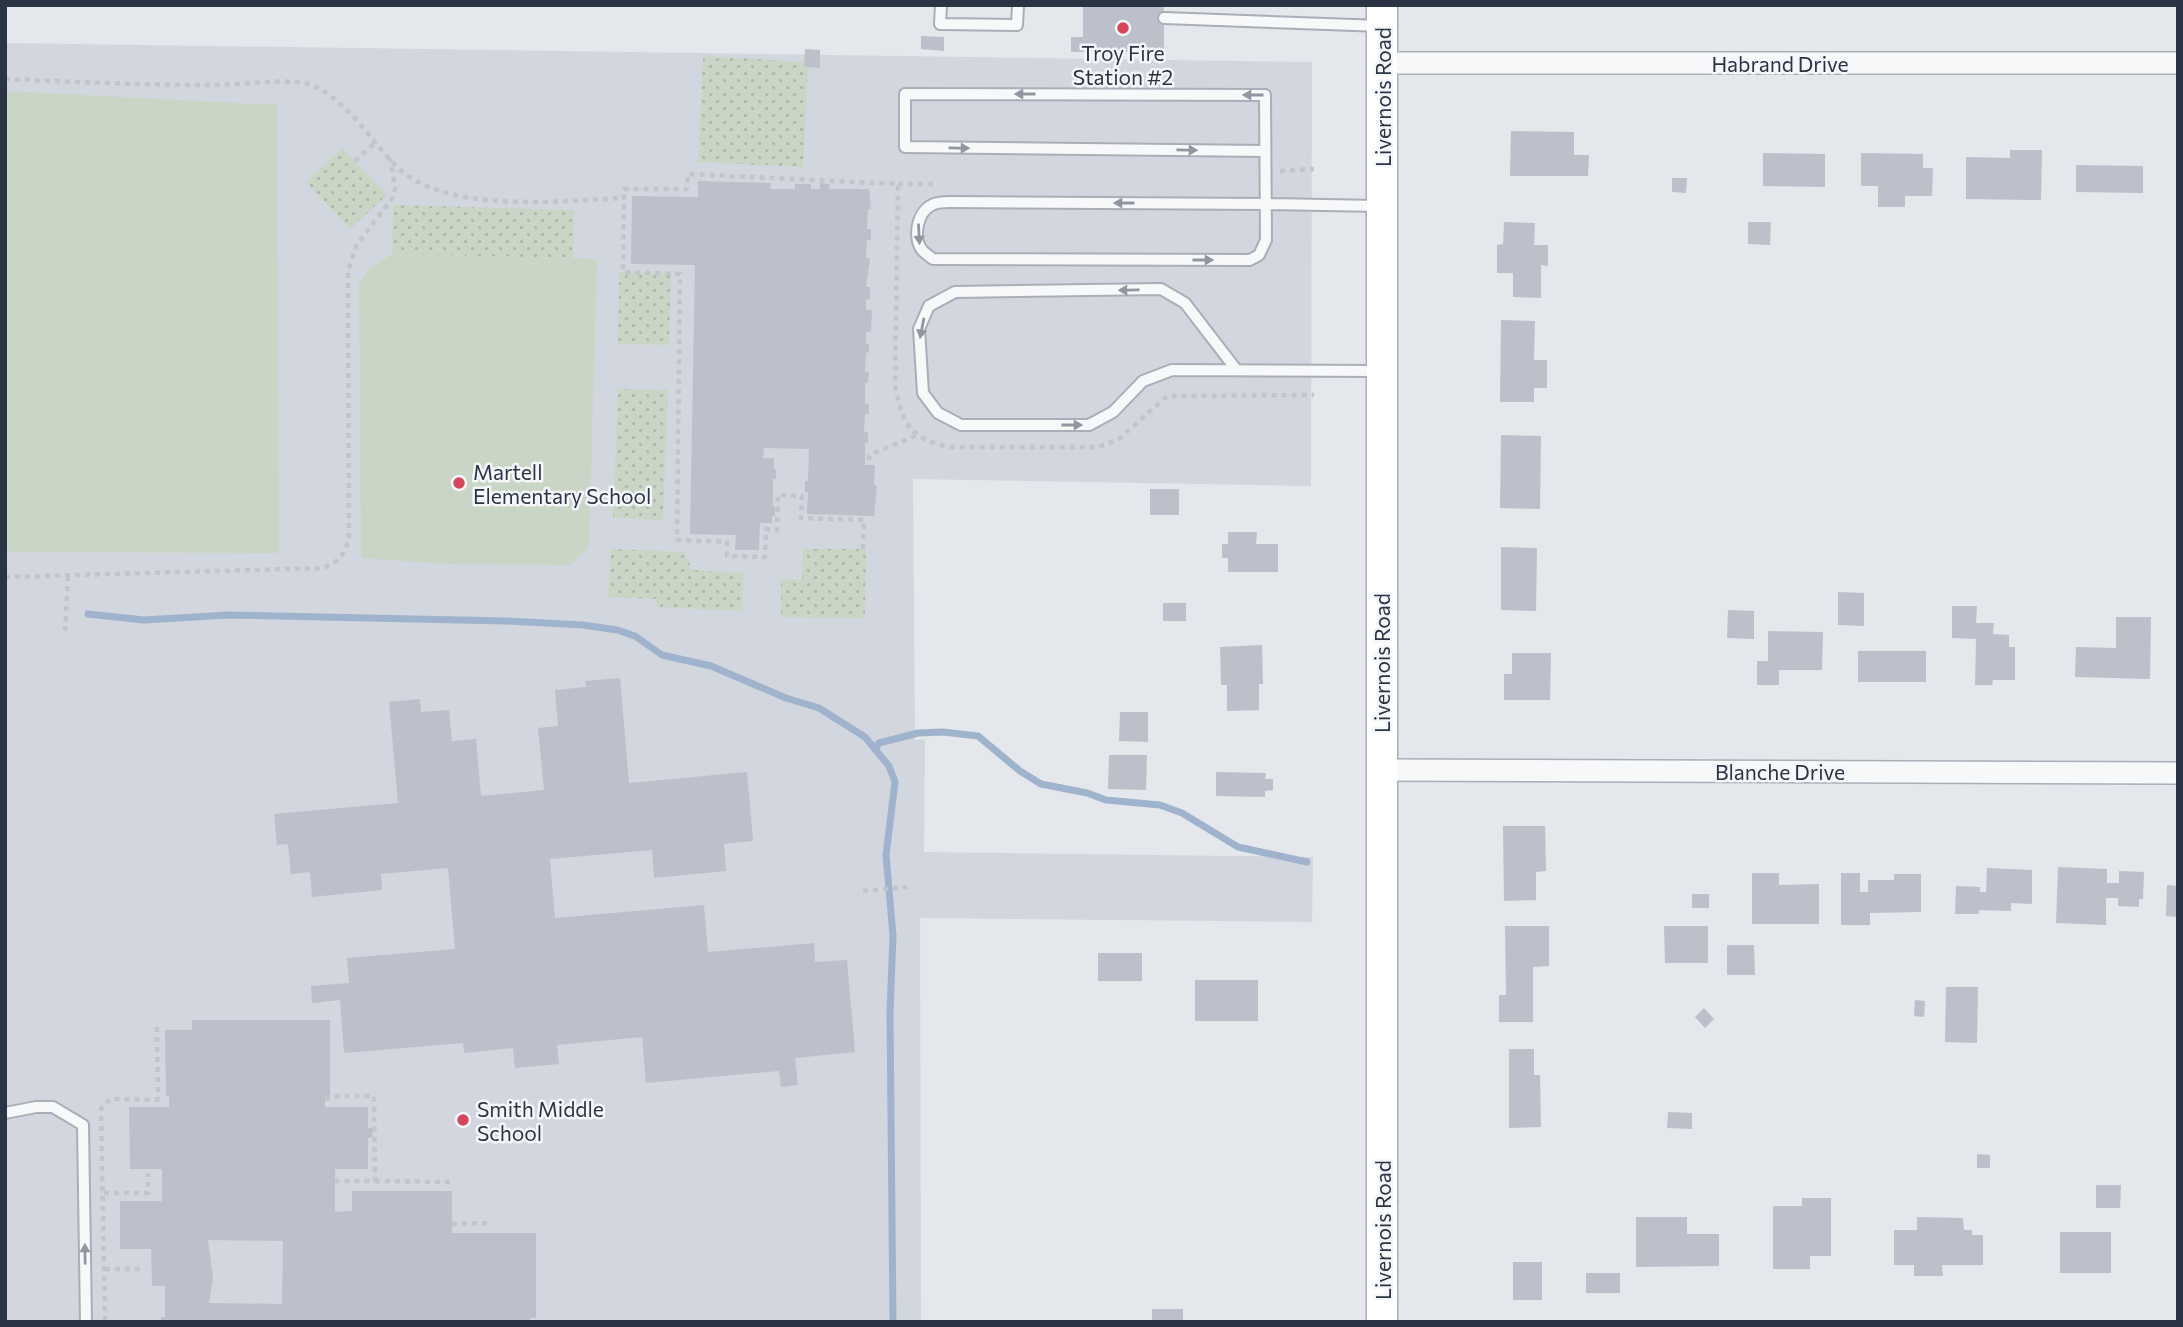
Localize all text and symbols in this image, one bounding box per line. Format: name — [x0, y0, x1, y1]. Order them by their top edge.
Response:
marker: Troy Fire Station #2 — [1115, 20, 1131, 36]
street label: Livernois Road — [1370, 27, 1395, 167]
place label: Troy Fire Station #2 — [1073, 40, 1173, 89]
street label: Habrand Drive — [1711, 51, 1849, 76]
one-way arrow — [1014, 88, 1036, 100]
one-way arrow — [1242, 89, 1264, 101]
one-way arrow — [948, 142, 970, 154]
one-way arrow — [1176, 144, 1198, 156]
one-way arrow — [1113, 197, 1135, 209]
one-way arrow — [914, 223, 925, 245]
one-way arrow — [1192, 254, 1214, 266]
one-way arrow — [1118, 284, 1140, 296]
one-way arrow — [916, 317, 927, 339]
one-way arrow — [1061, 419, 1083, 431]
place label: Martell Elementary School — [473, 459, 651, 508]
marker: Martell Elementary School — [451, 475, 467, 491]
street label: Livernois Road — [1369, 593, 1394, 733]
street label: Blanche Drive — [1715, 759, 1845, 784]
place label: Smith Middle School — [477, 1096, 604, 1145]
marker: Smith Middle School — [455, 1112, 471, 1128]
street label: Livernois Road — [1370, 1160, 1395, 1300]
one-way arrow — [79, 1242, 91, 1264]

